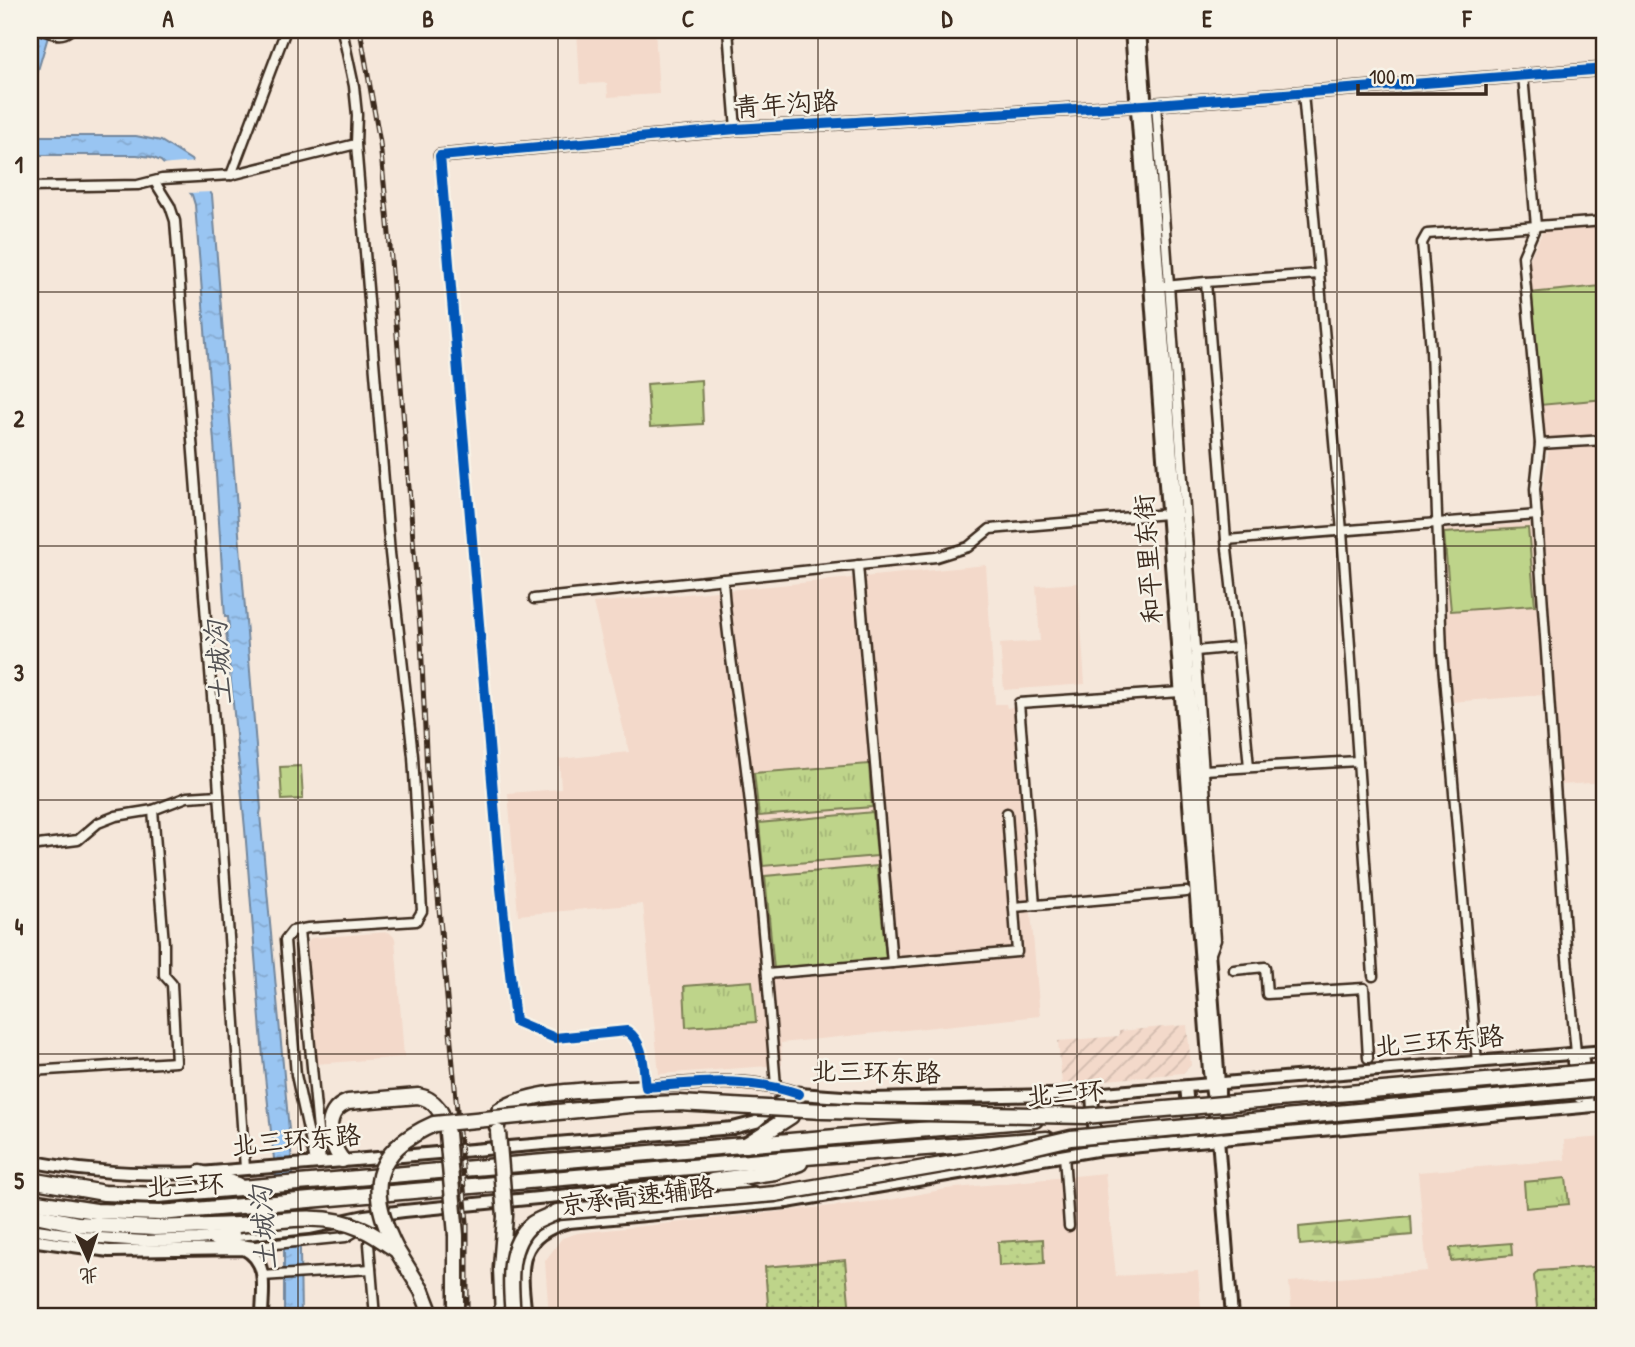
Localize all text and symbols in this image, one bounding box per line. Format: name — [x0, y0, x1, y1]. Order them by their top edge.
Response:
text: A — [162, 3, 174, 34]
text: B — [422, 3, 434, 34]
text: C — [682, 3, 694, 34]
text: D — [942, 3, 954, 34]
text: E — [1202, 3, 1213, 34]
text: F — [1462, 3, 1473, 34]
scale bar — [1358, 52, 1486, 96]
text: 100 m — [1369, 62, 1415, 91]
street label: 青年沟路 — [733, 82, 839, 125]
text: 1 — [15, 149, 23, 180]
text: 2 — [14, 403, 25, 434]
street label: 和平里东街 — [1126, 493, 1169, 625]
water label: 土城沟 — [196, 618, 240, 706]
text: 3 — [14, 657, 24, 688]
text: 4 — [15, 911, 24, 942]
street label: 北三环东路 — [1373, 1017, 1505, 1064]
street label: 北三环东路 — [811, 1053, 941, 1090]
street label: 北三环 — [1025, 1072, 1105, 1113]
street label: 北三环东路 — [230, 1116, 362, 1163]
text: 5 — [14, 1165, 24, 1196]
street label: 北三环 — [145, 1165, 225, 1204]
street label: 京承高速辅路 — [557, 1169, 716, 1222]
water label: 土城沟 — [241, 1183, 285, 1271]
north arrow — [52, 1224, 122, 1294]
text: 北 — [79, 1262, 99, 1289]

